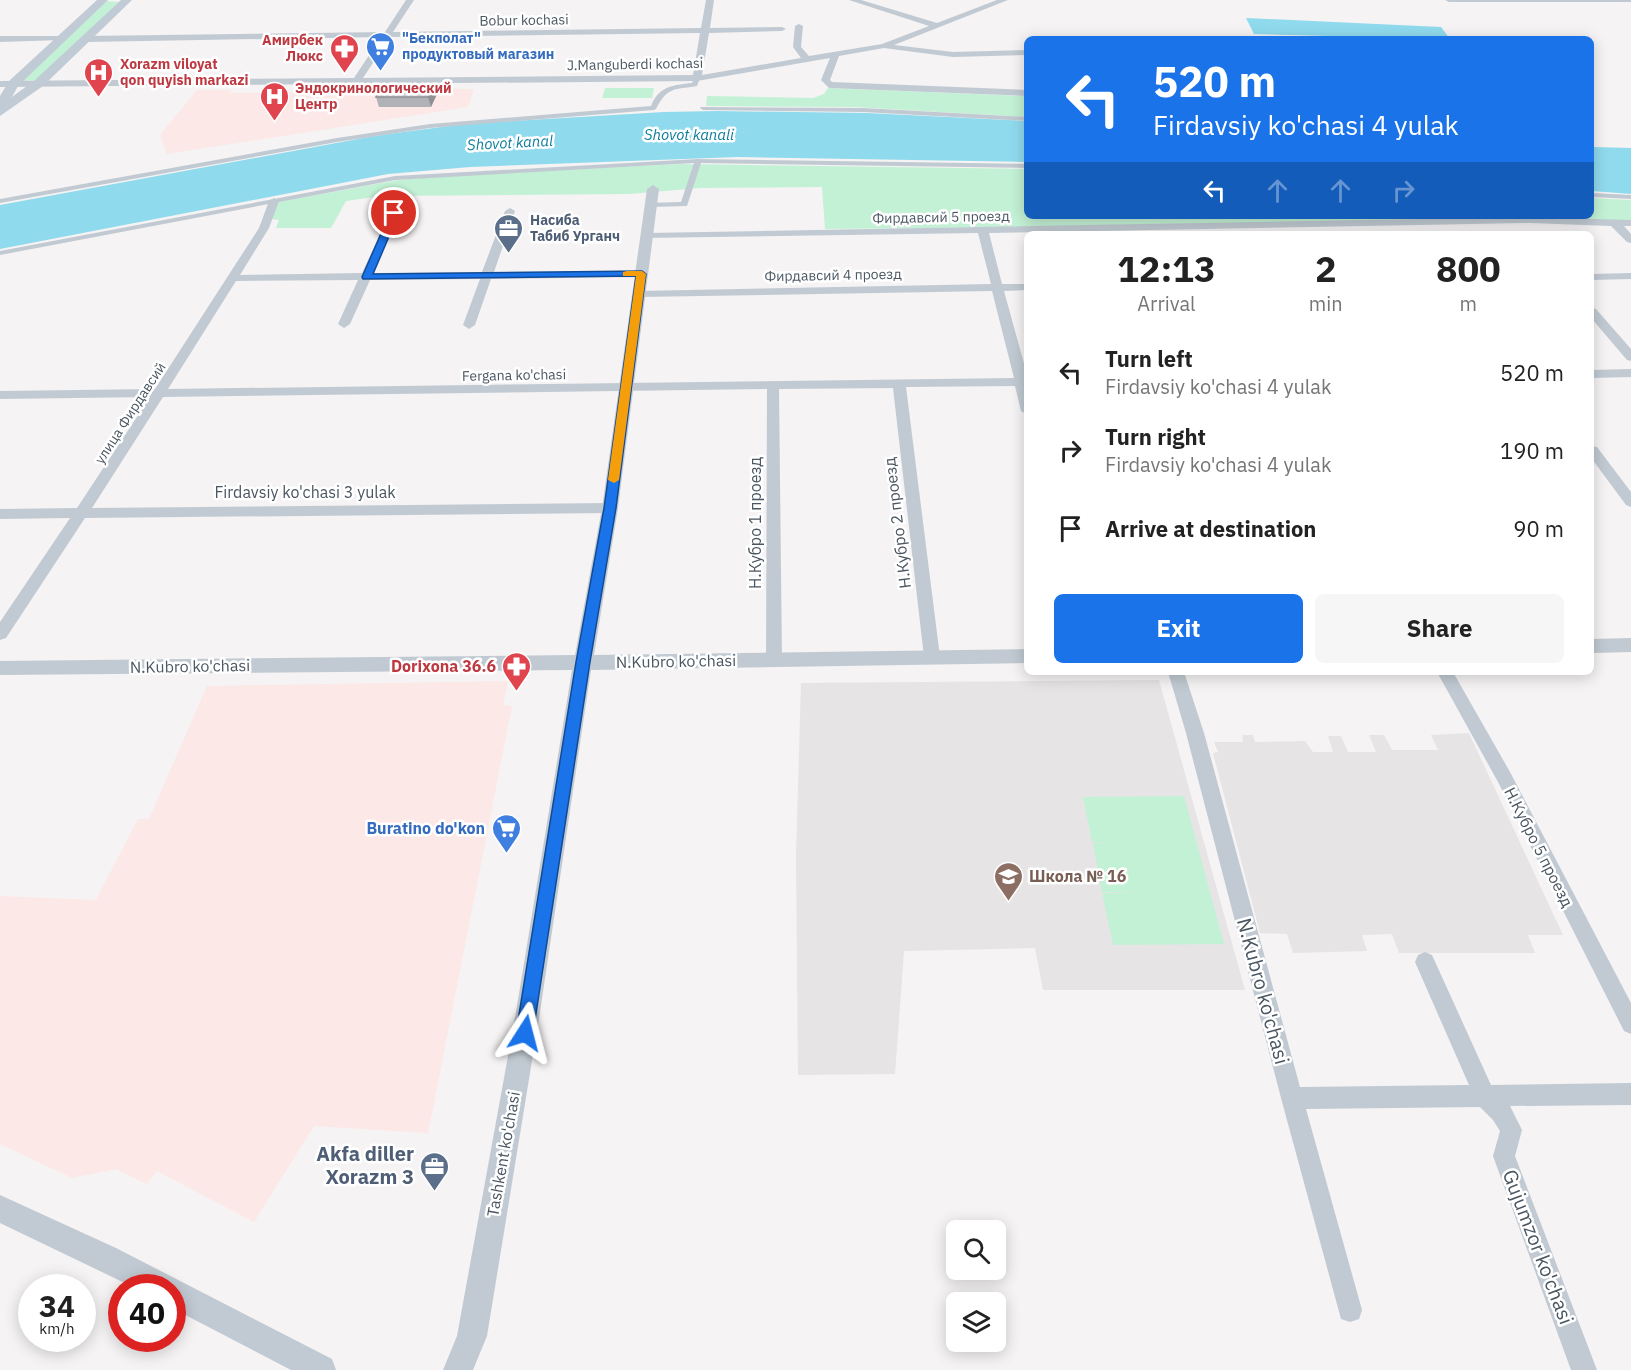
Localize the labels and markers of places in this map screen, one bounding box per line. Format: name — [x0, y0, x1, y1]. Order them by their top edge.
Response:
place label: "Бекполат" продуктовый магазин — [402, 29, 554, 63]
supermarket icon: "Бекполат" продуктовый магазин — [365, 30, 397, 72]
place label: Амирбек Люкс — [262, 31, 323, 65]
pharmacy icon: Амирбек Люкс — [328, 32, 360, 74]
place label: Xorazm viloyat qon quyish markazi — [120, 55, 249, 89]
hospital icon: Xorazm viloyat qon quyish markazi — [83, 56, 115, 98]
place label: Эндокринологический Центр — [295, 79, 452, 113]
hospital icon: Эндокринологический Центр — [258, 80, 290, 122]
pin — [368, 187, 419, 238]
place label: Насиба Табиб Урганч — [530, 211, 620, 245]
office icon: Насиба Табиб Урганч — [493, 212, 525, 254]
pharmacy icon: Dorixona 36.6 — [501, 650, 533, 692]
place label: Dorixona 36.6 — [391, 656, 496, 676]
supermarket icon: Buratino do'kon — [490, 812, 522, 854]
place label: Buratino do'kon — [366, 818, 485, 838]
school or university icon: Школа № 16 — [992, 860, 1024, 902]
place label: Школа № 16 — [1029, 866, 1127, 886]
place label: Akfa diller Xorazm 3 — [316, 1140, 414, 1190]
office icon: Akfa diller Xorazm 3 — [419, 1150, 451, 1192]

